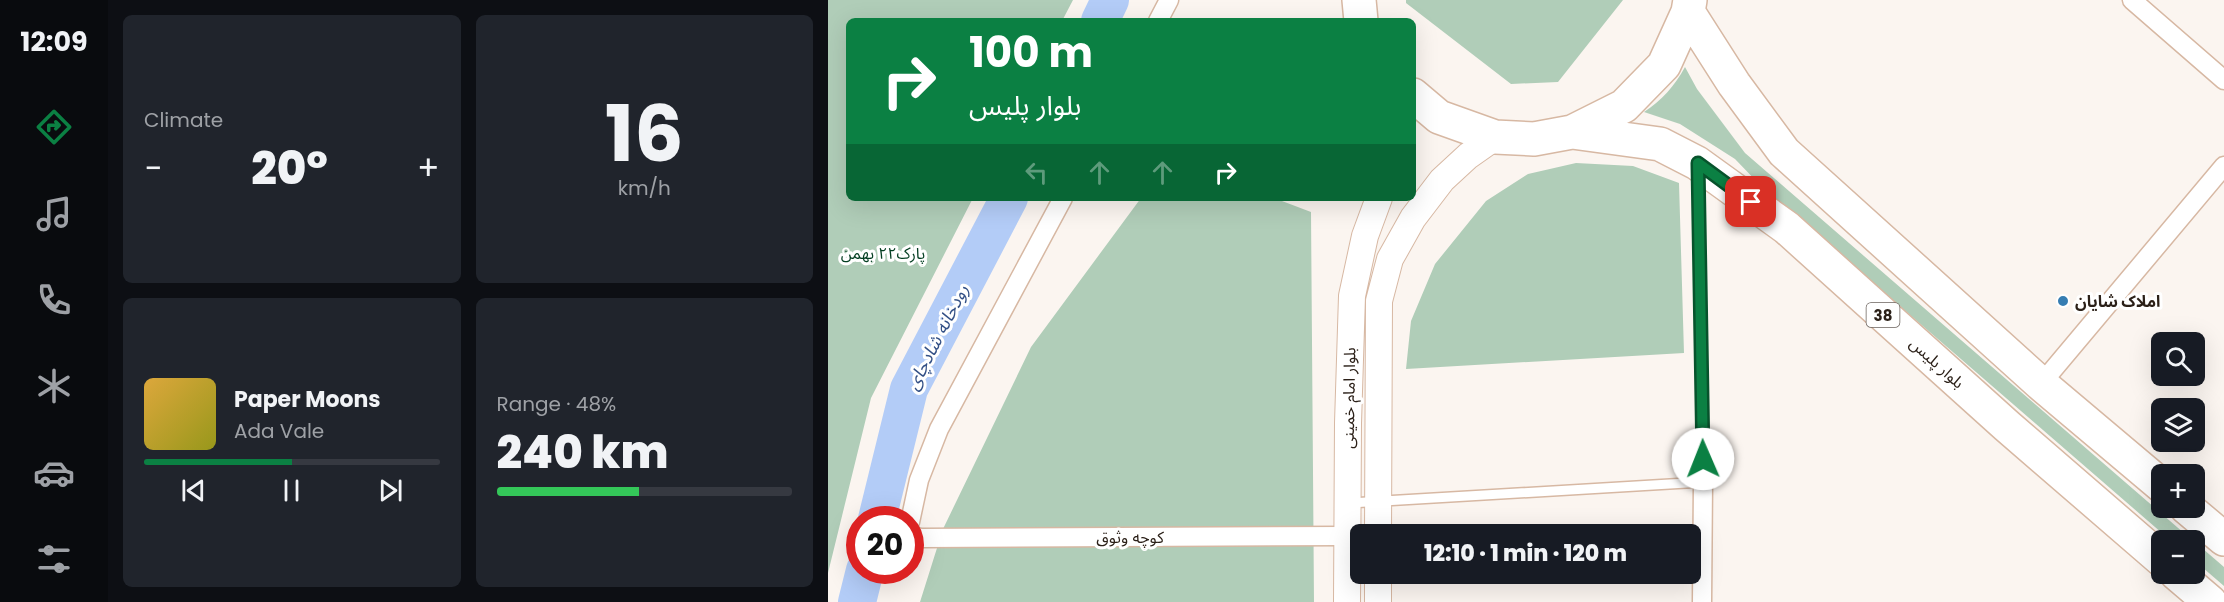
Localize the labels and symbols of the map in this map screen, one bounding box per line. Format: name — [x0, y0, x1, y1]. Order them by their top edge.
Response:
pin — [1725, 176, 1776, 227]
park label: پارک۲۲ بهمن — [841, 242, 925, 265]
water label: رودخانه شادچای — [900, 280, 975, 394]
place label: املاک شایان — [2075, 290, 2161, 313]
marker: املاک شایان — [2056, 294, 2070, 308]
road number: 38 — [1866, 303, 1900, 327]
street label: بلوار پلیس — [1905, 332, 1969, 394]
street label: بلوار امام خمینی — [1337, 347, 1362, 449]
position arrow — [1671, 427, 1735, 491]
speed limit sign: 20 — [846, 506, 924, 584]
street label: کوچه وثوق — [1096, 526, 1164, 549]

